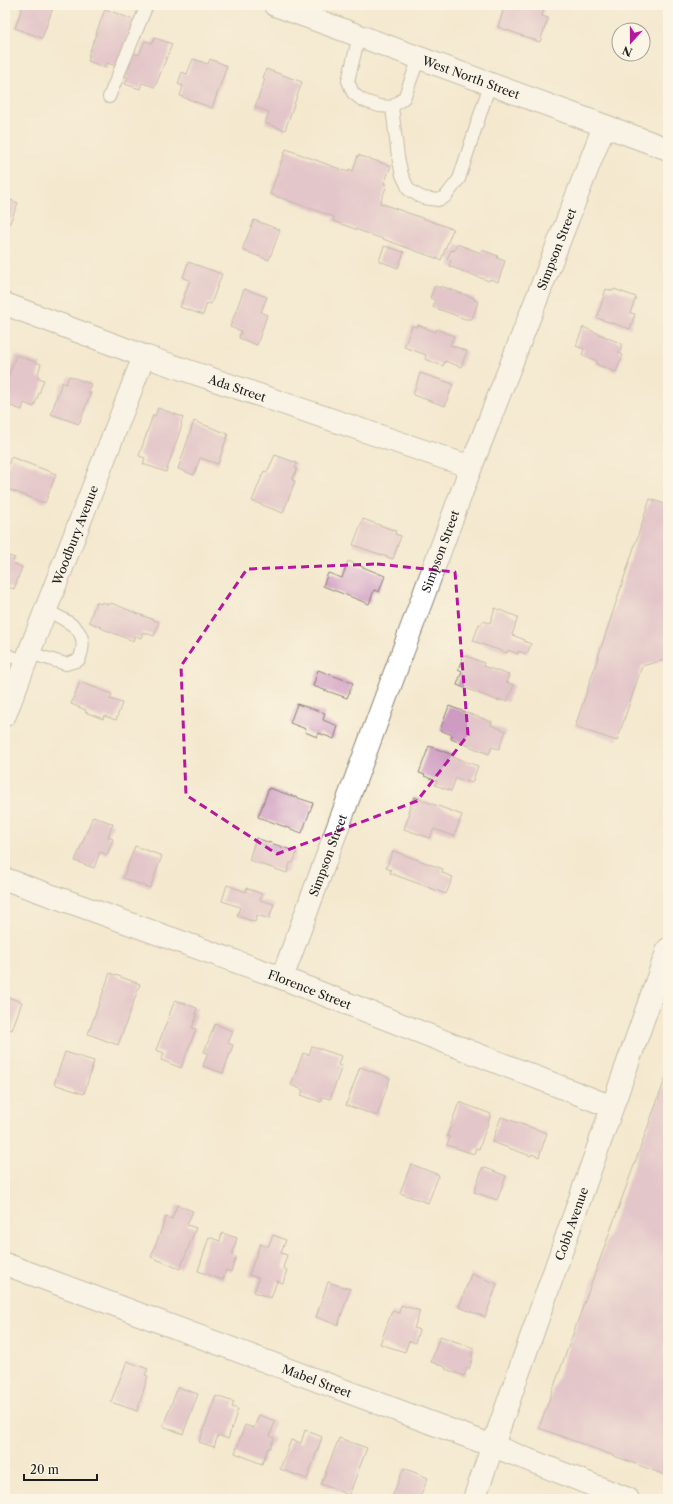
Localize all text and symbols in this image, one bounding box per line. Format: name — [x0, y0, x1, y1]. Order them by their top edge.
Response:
north arrow — [611, 22, 651, 62]
text: N — [620, 43, 634, 60]
street label: West North Street — [420, 52, 523, 102]
street label: Simpson Street — [533, 205, 579, 292]
street label: Ada Street — [206, 371, 269, 405]
street label: Woodbury Avenue — [48, 483, 101, 588]
street label: Simpson Street — [418, 507, 462, 595]
street label: Simpson Street — [305, 811, 350, 898]
street label: Florence Street — [266, 966, 354, 1012]
street label: Cobb Avenue — [551, 1185, 591, 1262]
street label: Mabel Street — [280, 1361, 355, 1400]
scale bar — [24, 1456, 97, 1482]
text: 20 m — [30, 1462, 59, 1477]

